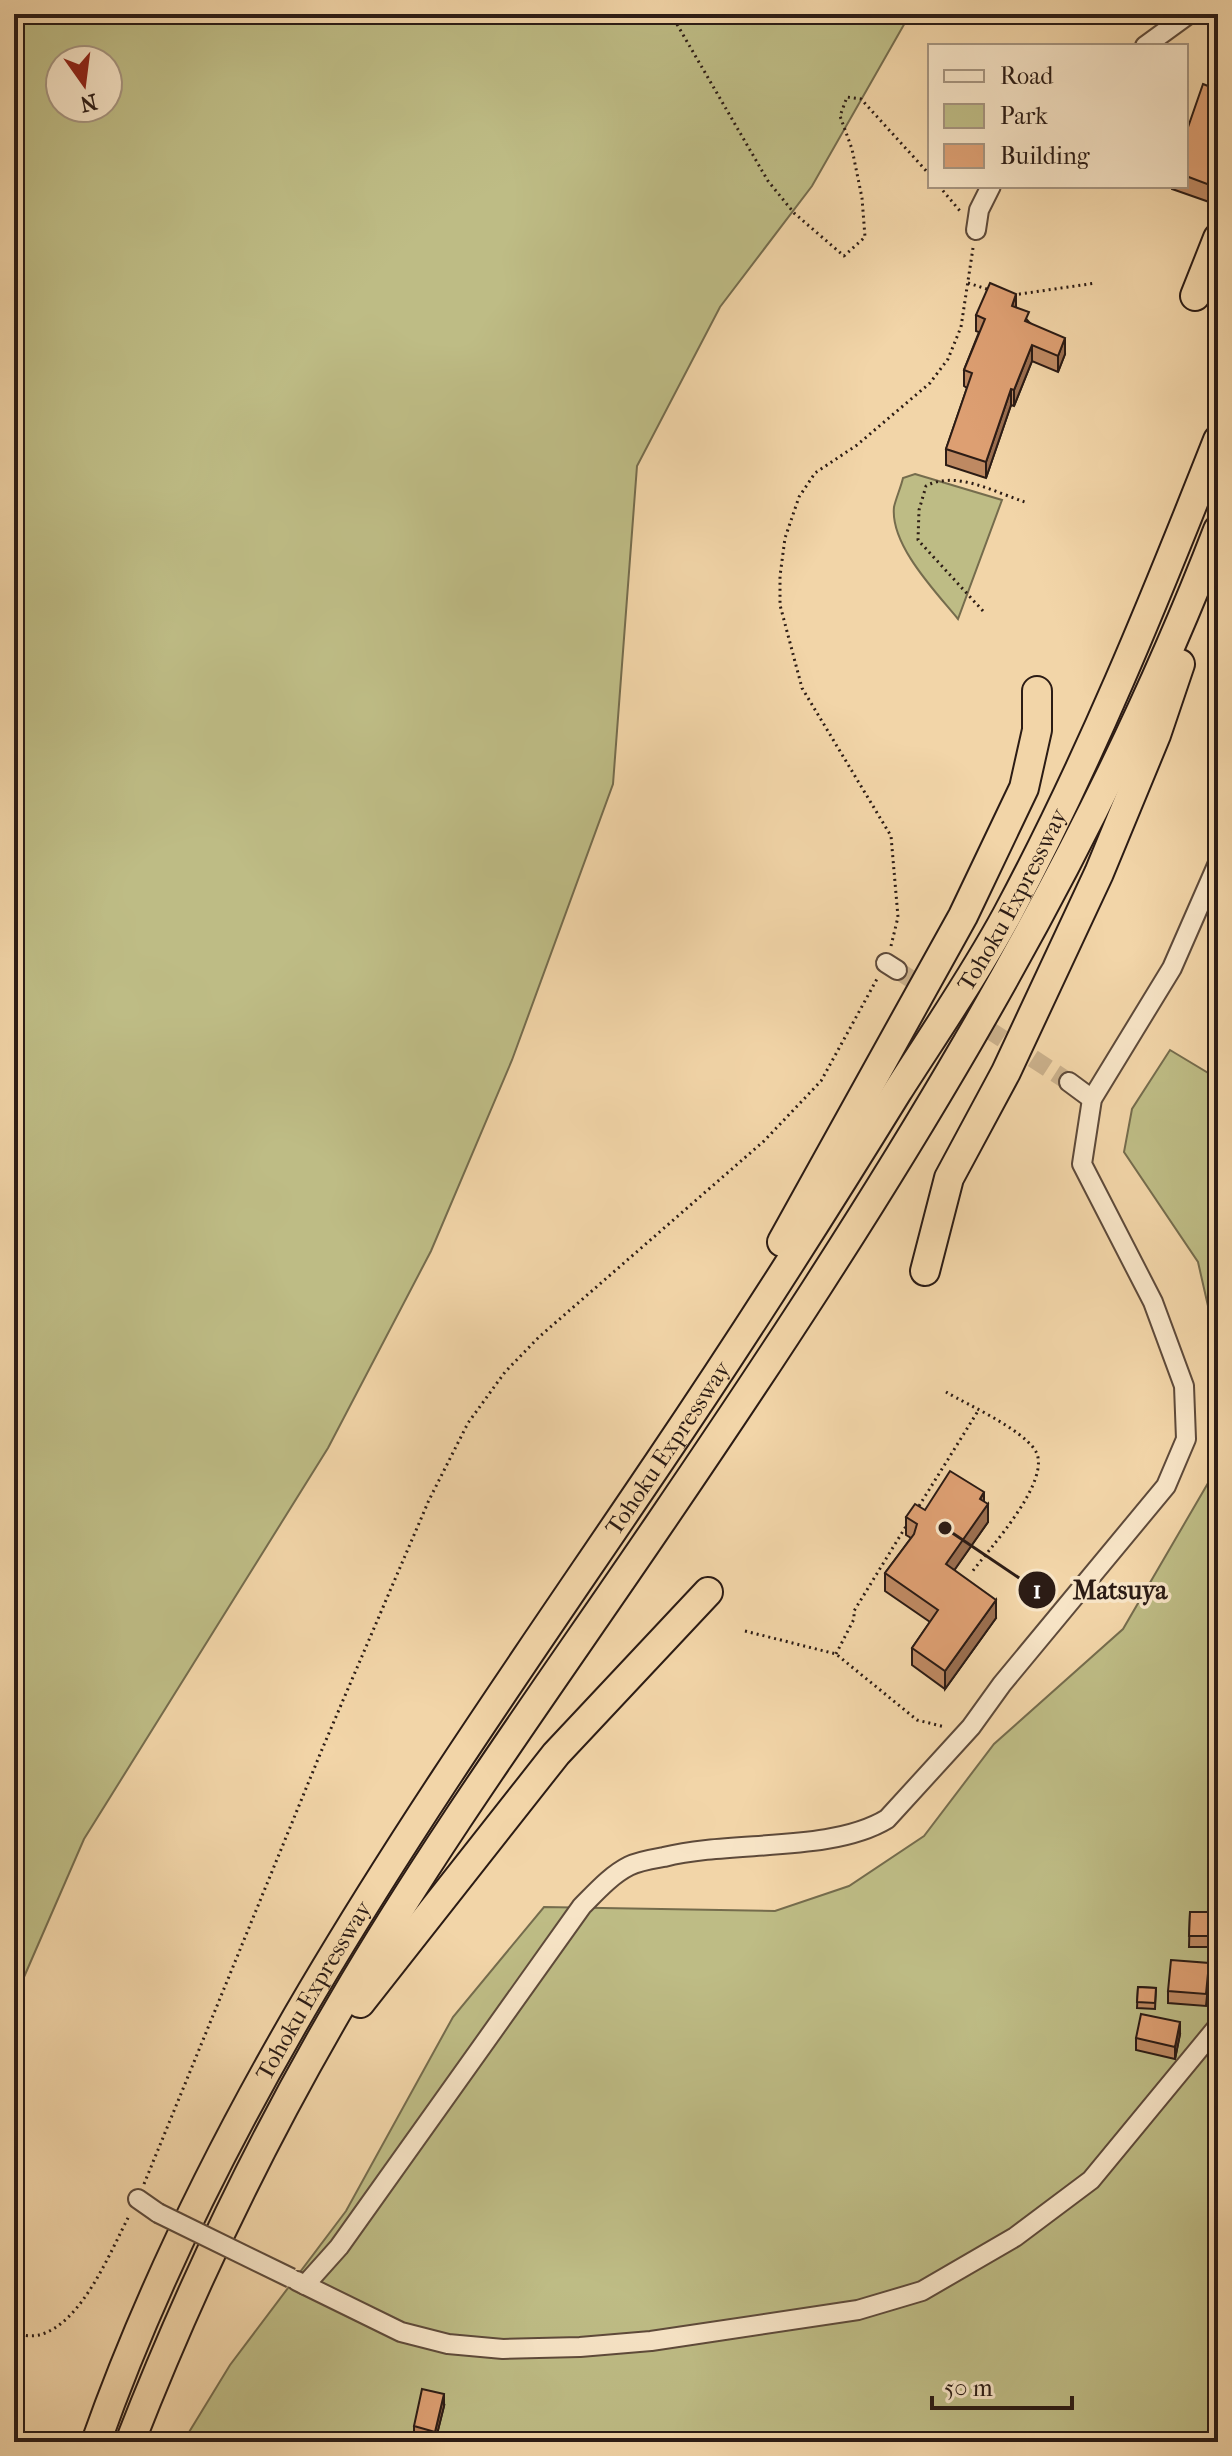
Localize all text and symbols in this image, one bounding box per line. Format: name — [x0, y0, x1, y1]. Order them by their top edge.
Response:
north arrow — [44, 44, 124, 124]
legend — [928, 44, 1188, 188]
text: Road — [1000, 62, 1054, 90]
text: N — [77, 88, 100, 117]
text: Park — [1000, 102, 1048, 130]
text: Building — [1000, 142, 1091, 170]
street label: Tohoku Expressway — [952, 803, 1073, 996]
street label: Tohoku Expressway — [600, 1355, 737, 1540]
callout: Matsuya — [1017, 1565, 1184, 1615]
text: Matsuya — [1073, 1575, 1168, 1606]
text: 1 — [1033, 1576, 1041, 1604]
street label: Tohoku Expressway — [250, 1895, 378, 2085]
scale bar — [932, 2360, 1072, 2410]
text: 50 m — [944, 2374, 993, 2402]

